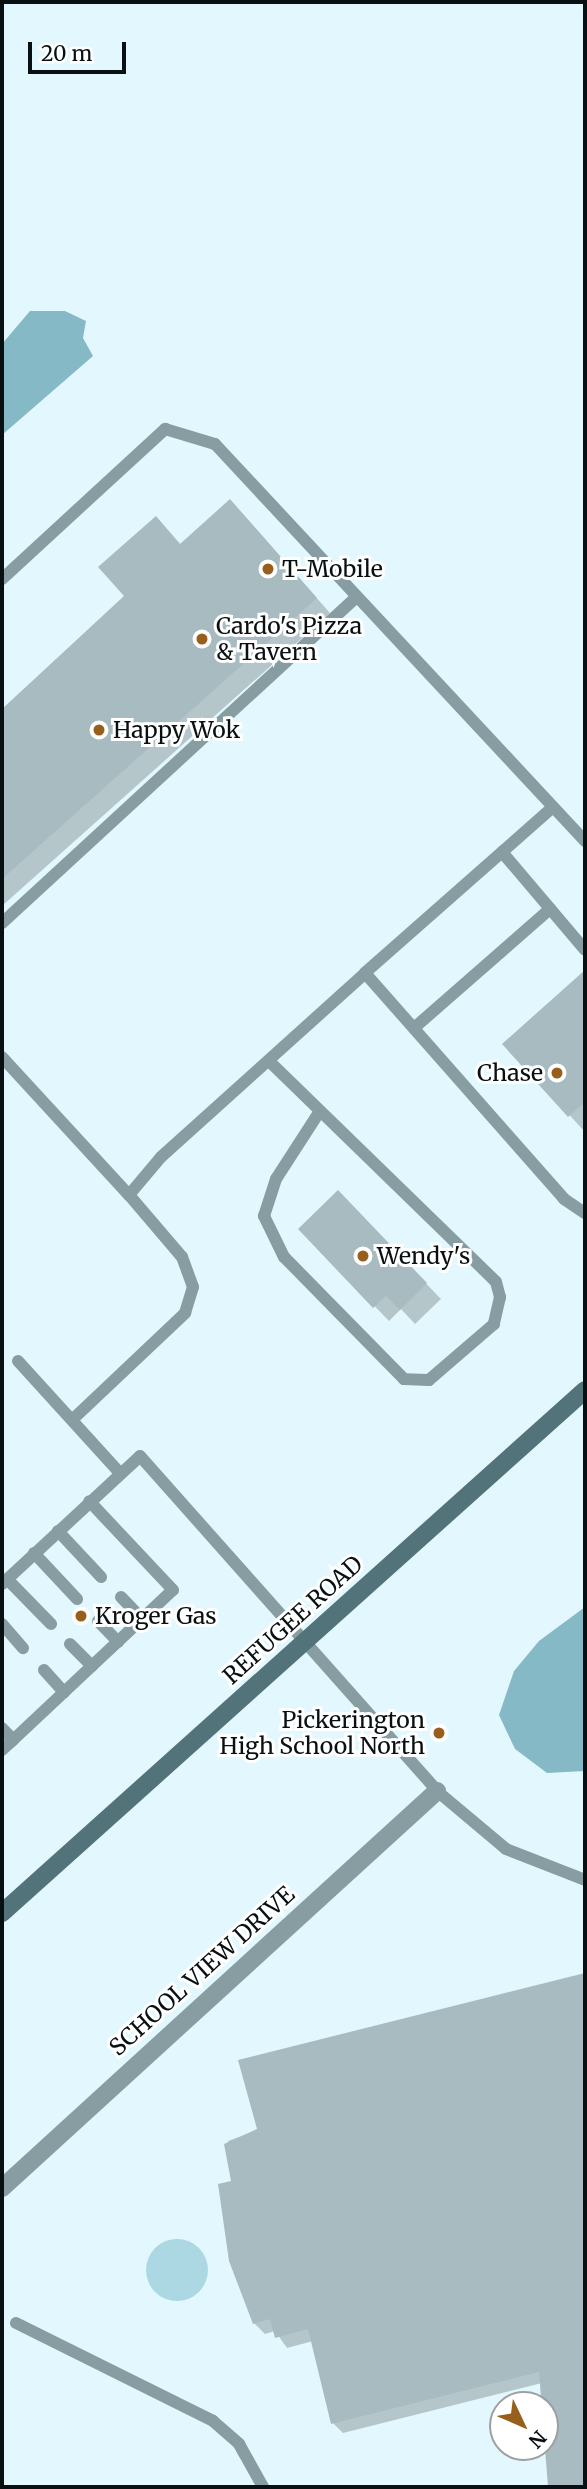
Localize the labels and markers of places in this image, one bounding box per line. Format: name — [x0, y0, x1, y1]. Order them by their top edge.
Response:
place label: T-Mobile — [282, 555, 383, 583]
marker: T-Mobile — [260, 561, 276, 577]
place label: Cardo's Pizza & Tavern — [216, 612, 362, 666]
marker: Cardo's Pizza & Tavern — [194, 631, 210, 647]
place label: Happy Wok — [113, 716, 240, 744]
marker: Happy Wok — [91, 722, 107, 738]
place label: Chase — [477, 1059, 543, 1087]
marker: Chase — [549, 1065, 565, 1081]
place label: Wendy's — [377, 1242, 470, 1270]
marker: Wendy's — [355, 1248, 371, 1264]
place label: Kroger Gas — [95, 1602, 217, 1630]
marker: Kroger Gas — [73, 1608, 89, 1624]
place label: Pickerington High School North — [220, 1706, 425, 1760]
marker: Pickerington High School North — [431, 1725, 447, 1741]

